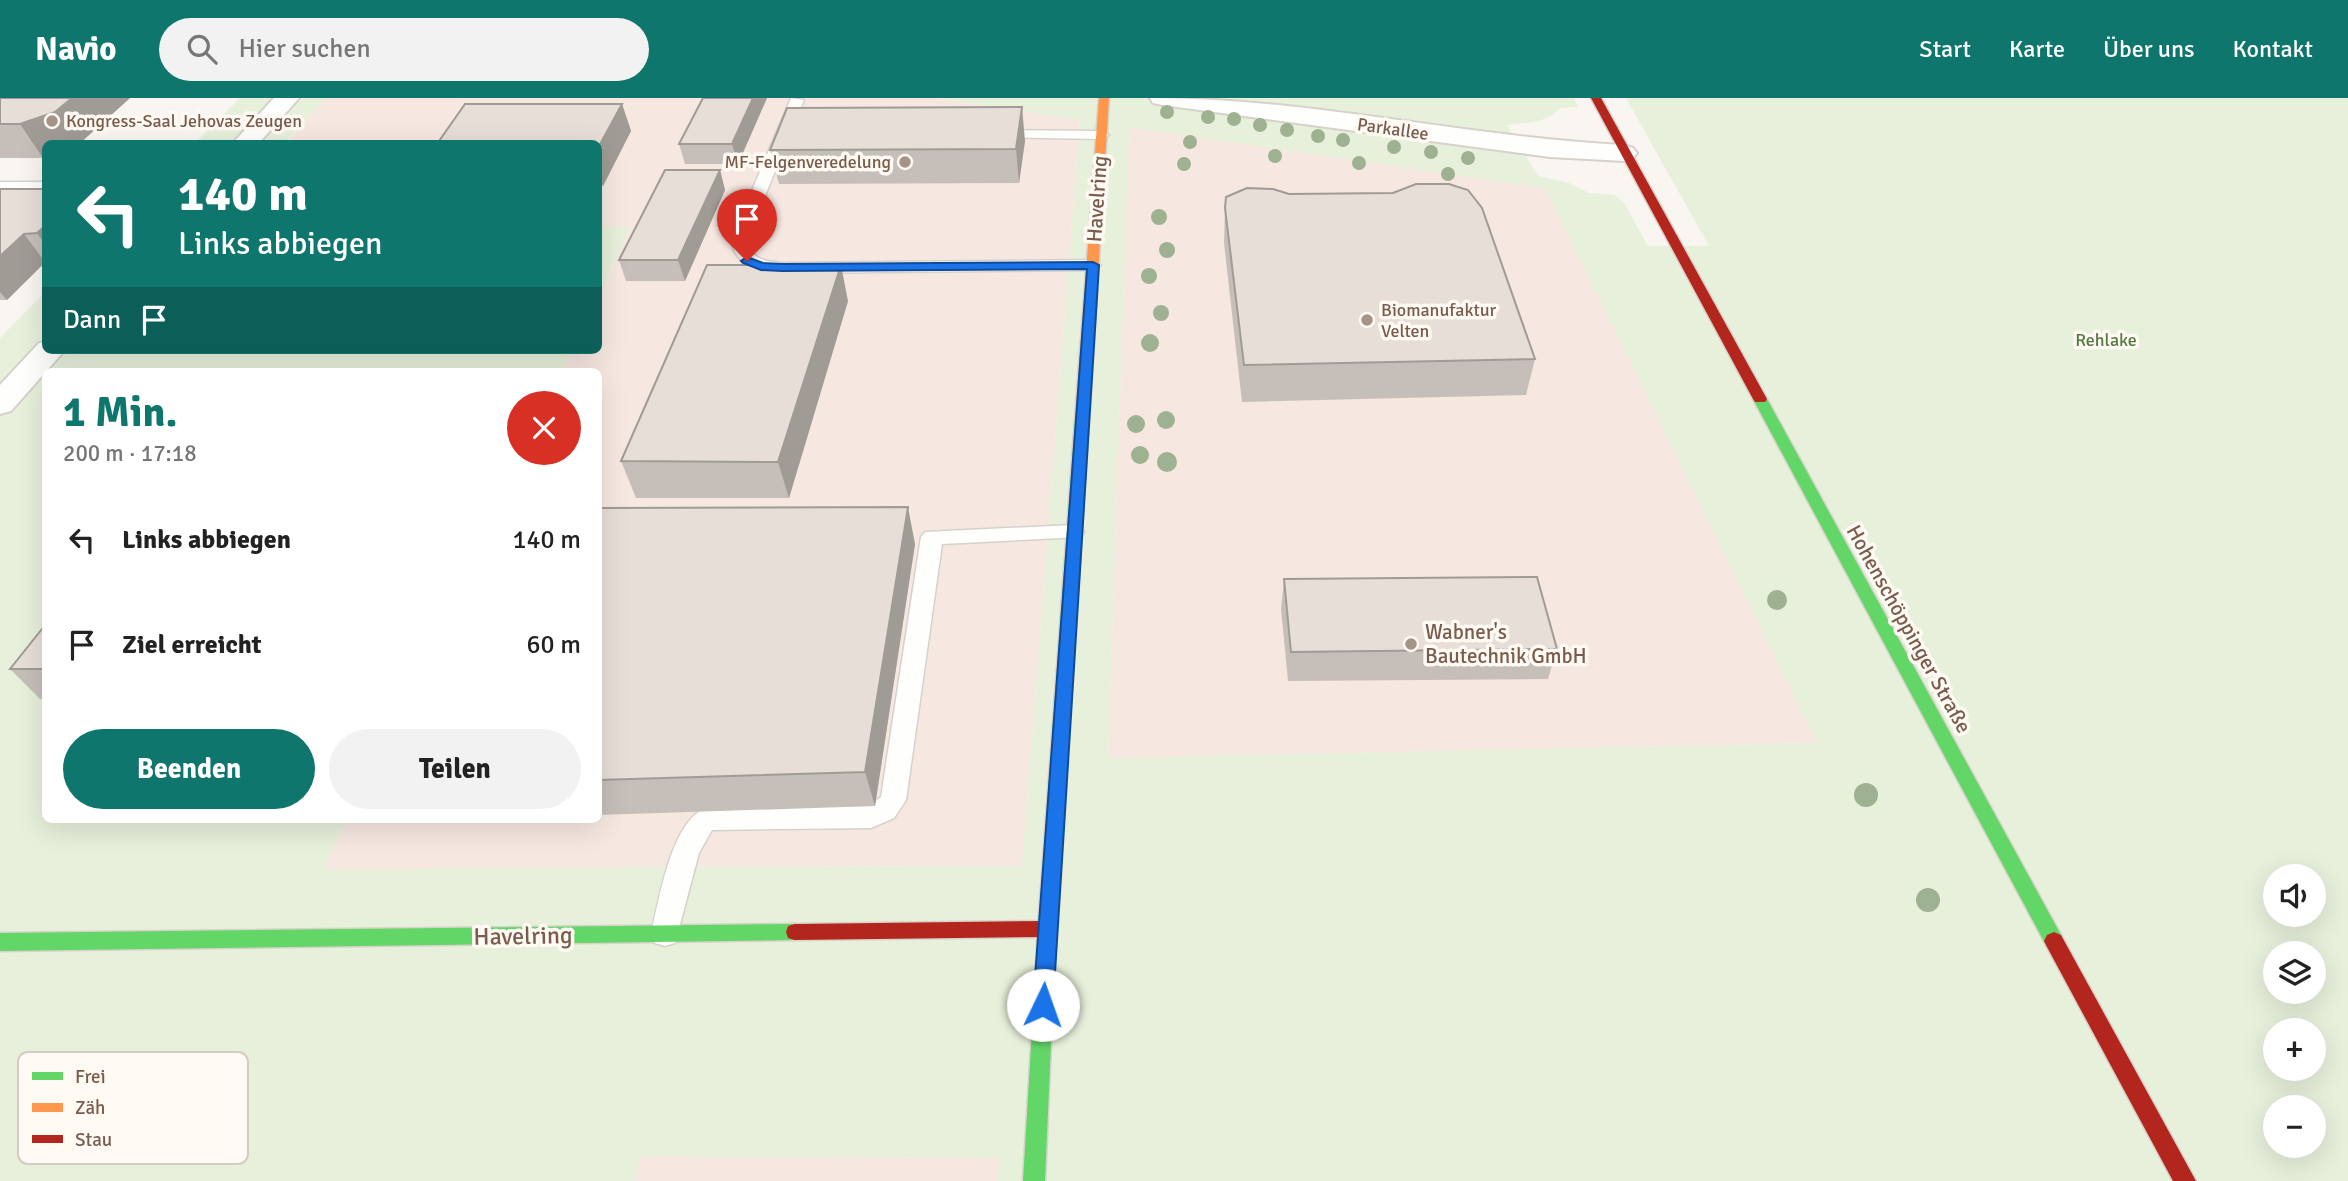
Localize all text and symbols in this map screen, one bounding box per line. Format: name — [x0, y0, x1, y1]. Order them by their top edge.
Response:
search box — [159, 18, 649, 81]
text: Navio — [35, 29, 117, 70]
icon: search — [183, 30, 221, 68]
text: Hier suchen — [239, 33, 371, 65]
text: Start — [1919, 34, 1971, 64]
text: Karte — [2009, 34, 2065, 64]
text: Über uns — [2103, 34, 2195, 64]
text: Kontakt — [2233, 34, 2313, 64]
place label: Kongress-Saal Jehovas Zeugen — [66, 110, 302, 132]
marker: Kongress-Saal Jehovas Zeugen — [44, 113, 60, 129]
street label: Parkallee — [1356, 113, 1430, 145]
place label: MF-Felgenveredelung — [725, 151, 891, 173]
marker: MF-Felgenveredelung — [897, 154, 913, 170]
street label: Havelring — [1081, 155, 1113, 243]
text: 140 m — [178, 164, 308, 224]
icon: left — [63, 168, 154, 259]
pin — [717, 189, 777, 261]
icon: arrive — [728, 200, 766, 238]
text: Links abbiegen — [178, 224, 382, 263]
place label: Biomanufaktur Velten — [1381, 299, 1497, 342]
icon: arrive — [135, 301, 173, 339]
text: Dann — [63, 304, 121, 336]
marker: Biomanufaktur Velten — [1359, 312, 1375, 328]
park label: Rehlake — [2075, 329, 2137, 351]
text: 1 Min. — [63, 387, 177, 438]
button: close — [507, 391, 581, 465]
text: 200 m · 17:18 — [63, 439, 197, 468]
street label: Hohenschöppinger Straße — [1841, 520, 1977, 738]
icon: left — [63, 521, 101, 559]
text: Links abbiegen — [122, 524, 291, 556]
text: 140 m — [512, 524, 581, 556]
place label: Wabner's Bautechnik GmbH — [1425, 619, 1587, 669]
icon: arrive — [63, 626, 101, 664]
text: Ziel erreicht — [122, 629, 262, 661]
text: 60 m — [526, 629, 581, 661]
marker: Wabner's Bautechnik GmbH — [1403, 636, 1419, 652]
button: Beenden — [63, 729, 315, 809]
button: Teilen — [329, 729, 581, 809]
map controls — [2263, 864, 2326, 1158]
button: sound — [2263, 864, 2326, 927]
street label: Havelring — [473, 920, 573, 952]
button: layers — [2263, 941, 2326, 1004]
position arrow — [1006, 968, 1080, 1042]
button: + — [2263, 1018, 2326, 1081]
legend — [18, 1052, 248, 1164]
text: Frei — [75, 1065, 106, 1089]
button: − — [2263, 1095, 2326, 1158]
text: Zäh — [75, 1096, 105, 1120]
text: Stau — [75, 1128, 112, 1152]

